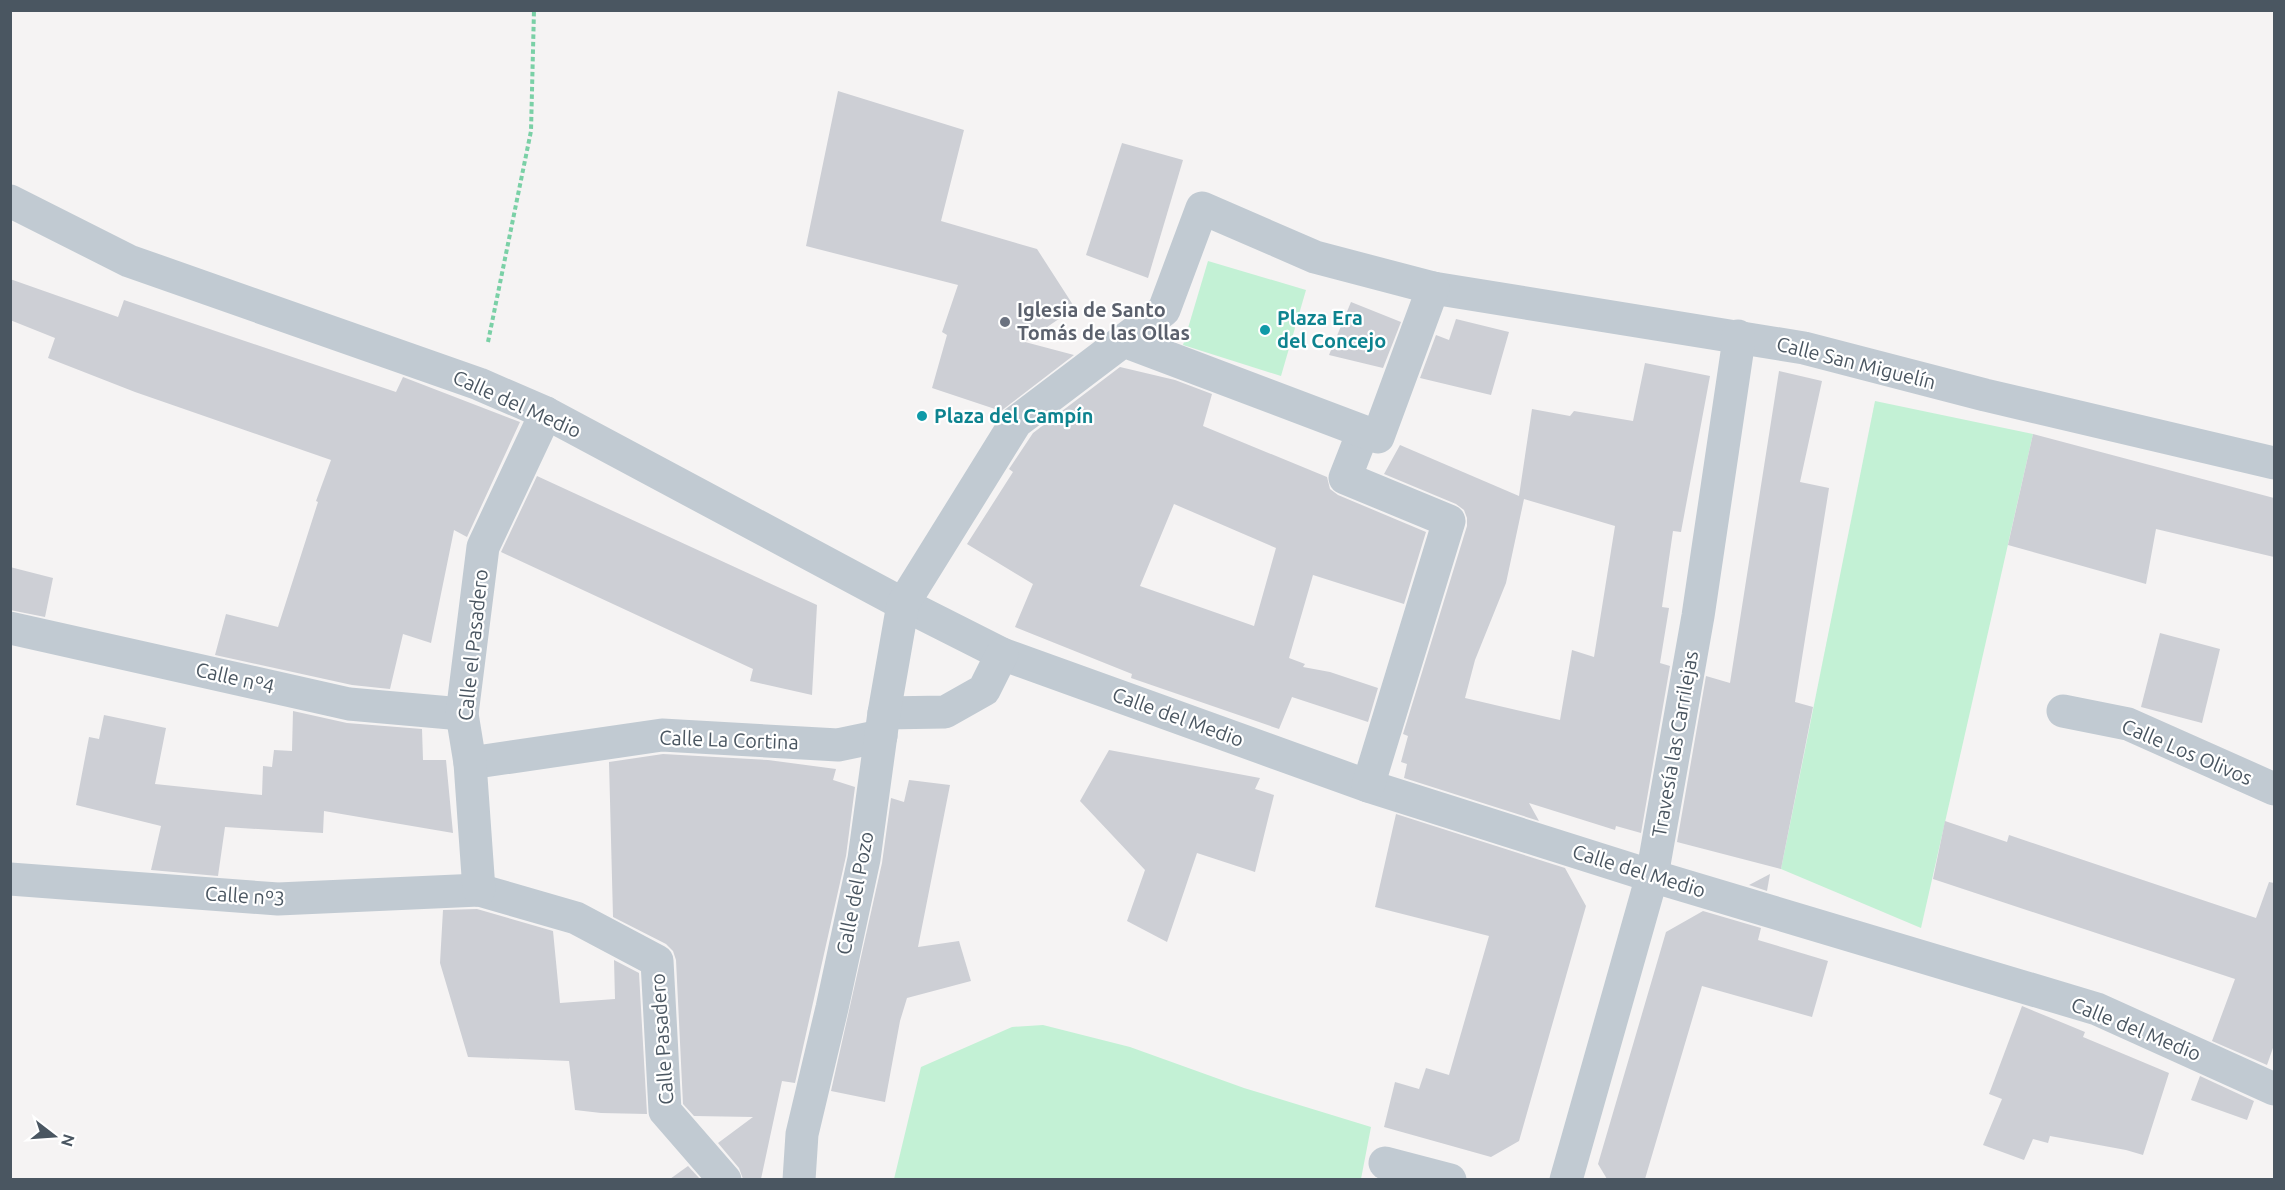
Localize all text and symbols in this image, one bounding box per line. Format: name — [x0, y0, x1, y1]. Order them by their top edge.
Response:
place label: Iglesia de Santo Tomás de las Ollas — [1017, 298, 1190, 344]
place label: Plaza Era del Concejo — [1277, 306, 1386, 352]
marker: Iglesia de Santo Tomás de las Ollas — [998, 315, 1012, 329]
marker: Plaza Era del Concejo — [1258, 323, 1272, 337]
street label: Calle San Miguelín — [1774, 332, 1938, 393]
street label: Calle del Medio — [450, 365, 585, 442]
place label: Plaza del Campín — [934, 404, 1094, 427]
marker: Plaza del Campín — [915, 409, 929, 423]
street label: Calle el Pasadero — [453, 568, 492, 722]
street label: Travesía las Carrilejas — [1647, 649, 1702, 839]
street label: Calle nº4 — [193, 657, 277, 698]
street label: Calle del Medio — [1109, 682, 1247, 751]
street label: Calle Los Olivos — [2119, 714, 2256, 789]
street label: Calle La Cortina — [659, 726, 799, 753]
street label: Calle del Pozo — [831, 829, 878, 957]
street label: Calle del Medio — [1570, 839, 1708, 902]
street label: Calle nº3 — [204, 881, 286, 910]
street label: Calle Pasadero — [645, 973, 678, 1106]
street label: Calle del Medio — [2068, 992, 2204, 1065]
north arrow — [24, 1106, 84, 1166]
text: N — [58, 1132, 79, 1149]

